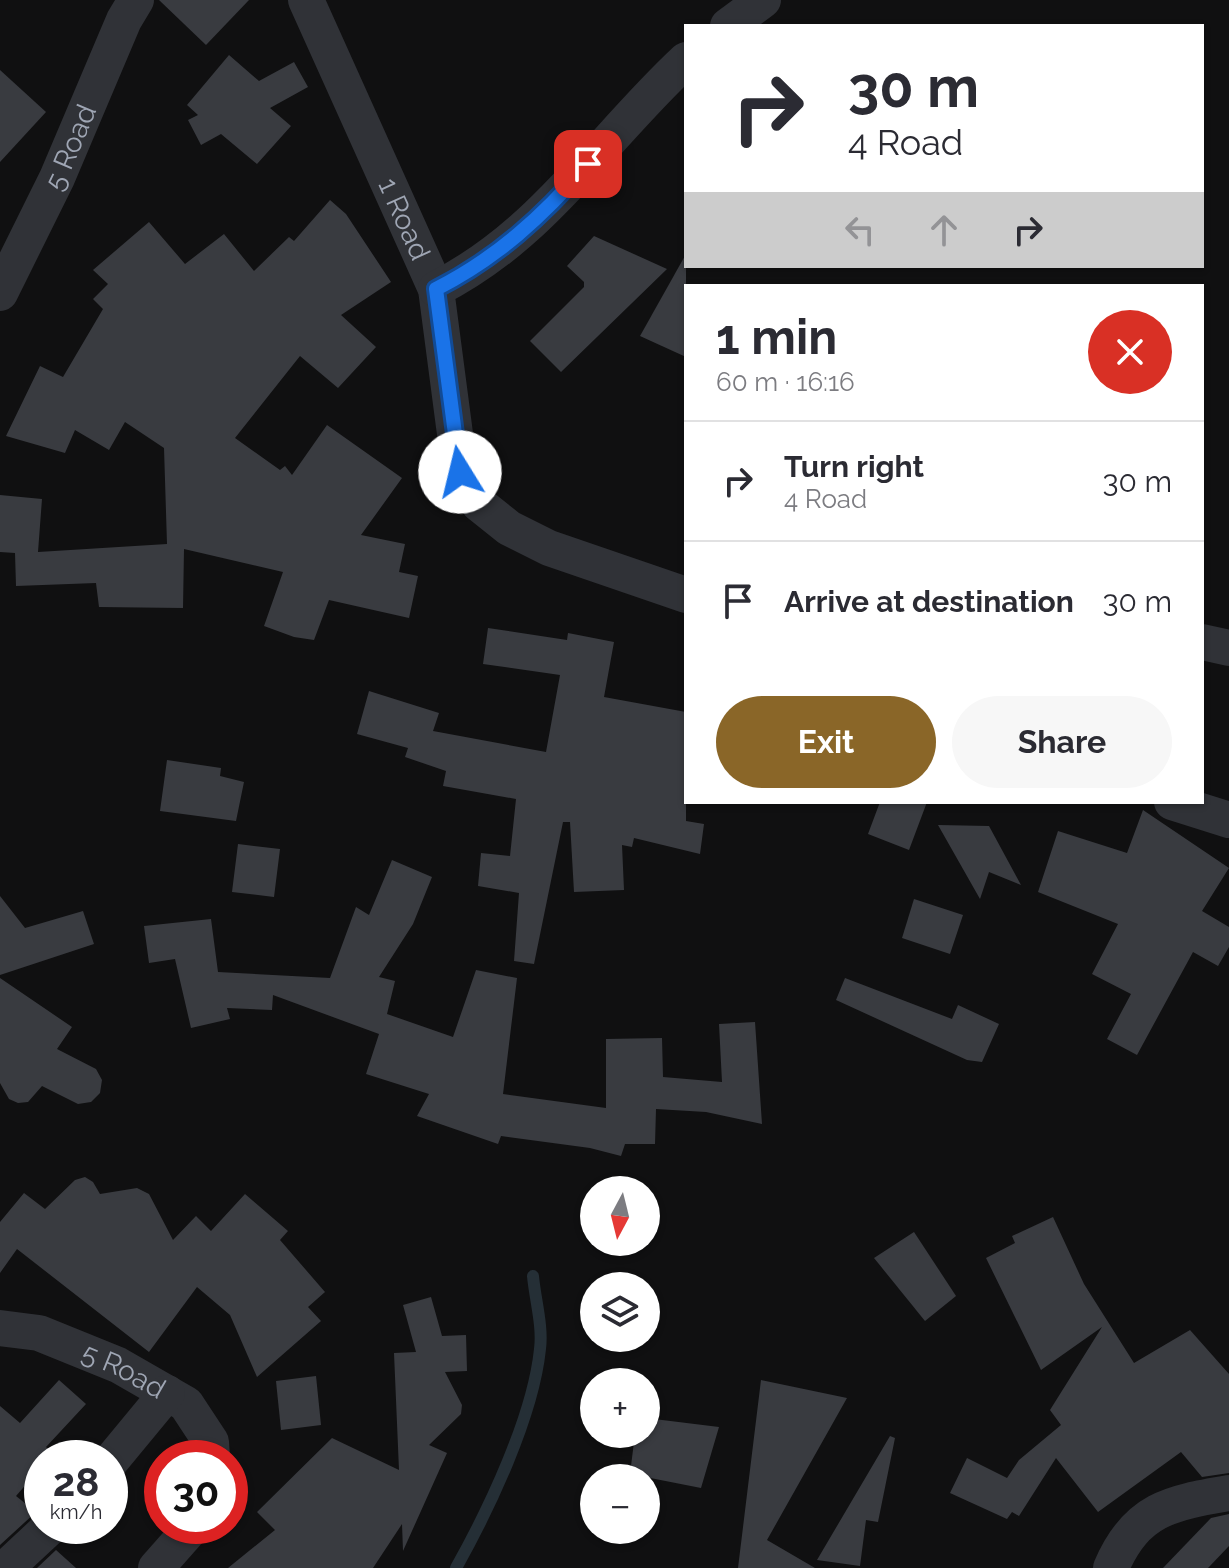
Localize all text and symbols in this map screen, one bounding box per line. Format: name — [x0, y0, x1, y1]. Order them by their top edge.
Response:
text: 30 m — [848, 54, 979, 120]
icon: right — [716, 56, 820, 160]
street label: 5 Road — [38, 100, 103, 196]
text: 4 Road — [848, 121, 963, 163]
pin — [554, 130, 622, 198]
icon: arrive — [566, 142, 610, 186]
street label: 1 Road — [371, 173, 437, 265]
icon: left — [838, 208, 882, 252]
icon: ahead — [922, 208, 966, 252]
icon: right — [1006, 208, 1050, 252]
text: 1 min — [716, 309, 837, 365]
button: close — [1088, 310, 1172, 394]
text: 60 m · 16:16 — [716, 367, 855, 397]
position arrow — [418, 430, 502, 514]
text: Turn right — [784, 449, 924, 484]
icon: right — [716, 459, 760, 503]
text: 30 m — [1102, 464, 1172, 499]
text: 4 Road — [784, 484, 867, 514]
icon: arrive — [716, 579, 760, 623]
text: Arrive at destination — [784, 584, 1074, 619]
text: 30 m — [1102, 584, 1172, 619]
button: Exit — [716, 696, 936, 788]
button: Share — [952, 696, 1172, 788]
north arrow — [580, 1176, 660, 1256]
map controls — [580, 1176, 660, 1544]
button: layers — [580, 1272, 660, 1352]
street label: 5 Road — [77, 1336, 171, 1406]
button: + — [580, 1368, 660, 1448]
speed limit sign: 30 — [144, 1440, 248, 1544]
text: 28 — [53, 1458, 99, 1505]
button: − — [580, 1464, 660, 1544]
text: km/h — [50, 1500, 102, 1524]

